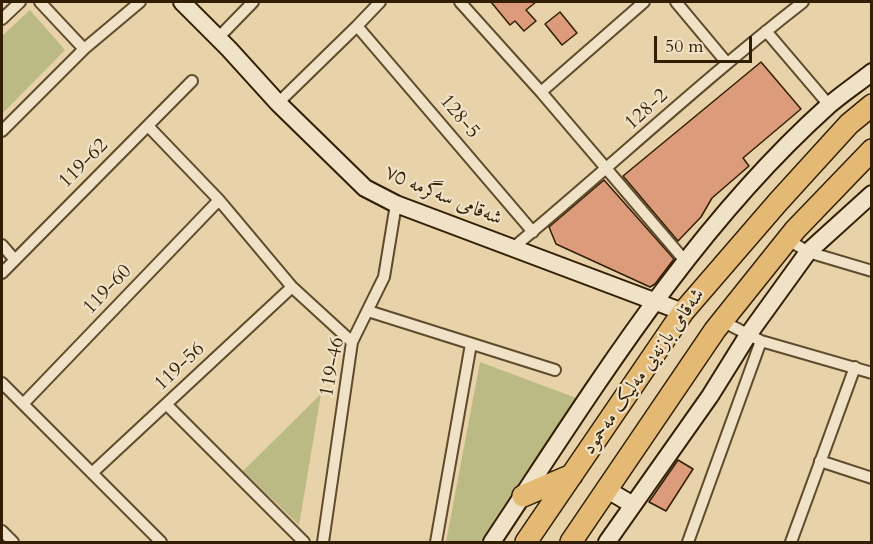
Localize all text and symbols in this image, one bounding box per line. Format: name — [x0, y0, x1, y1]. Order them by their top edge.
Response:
scale bar — [657, 24, 754, 62]
text: 50 m — [665, 34, 704, 59]
street label: 128-2 — [620, 84, 674, 136]
street label: 128-5 — [434, 90, 484, 144]
street label: 119-62 — [54, 134, 114, 194]
street label: شەقامی سەگرمە ٧٥ — [381, 163, 505, 231]
street label: 119-60 — [78, 260, 138, 320]
street label: شەقامی بازنەیی مەلیک مەحمود — [578, 284, 710, 460]
street label: 119-46 — [315, 335, 351, 399]
street label: 119-56 — [150, 338, 210, 396]

